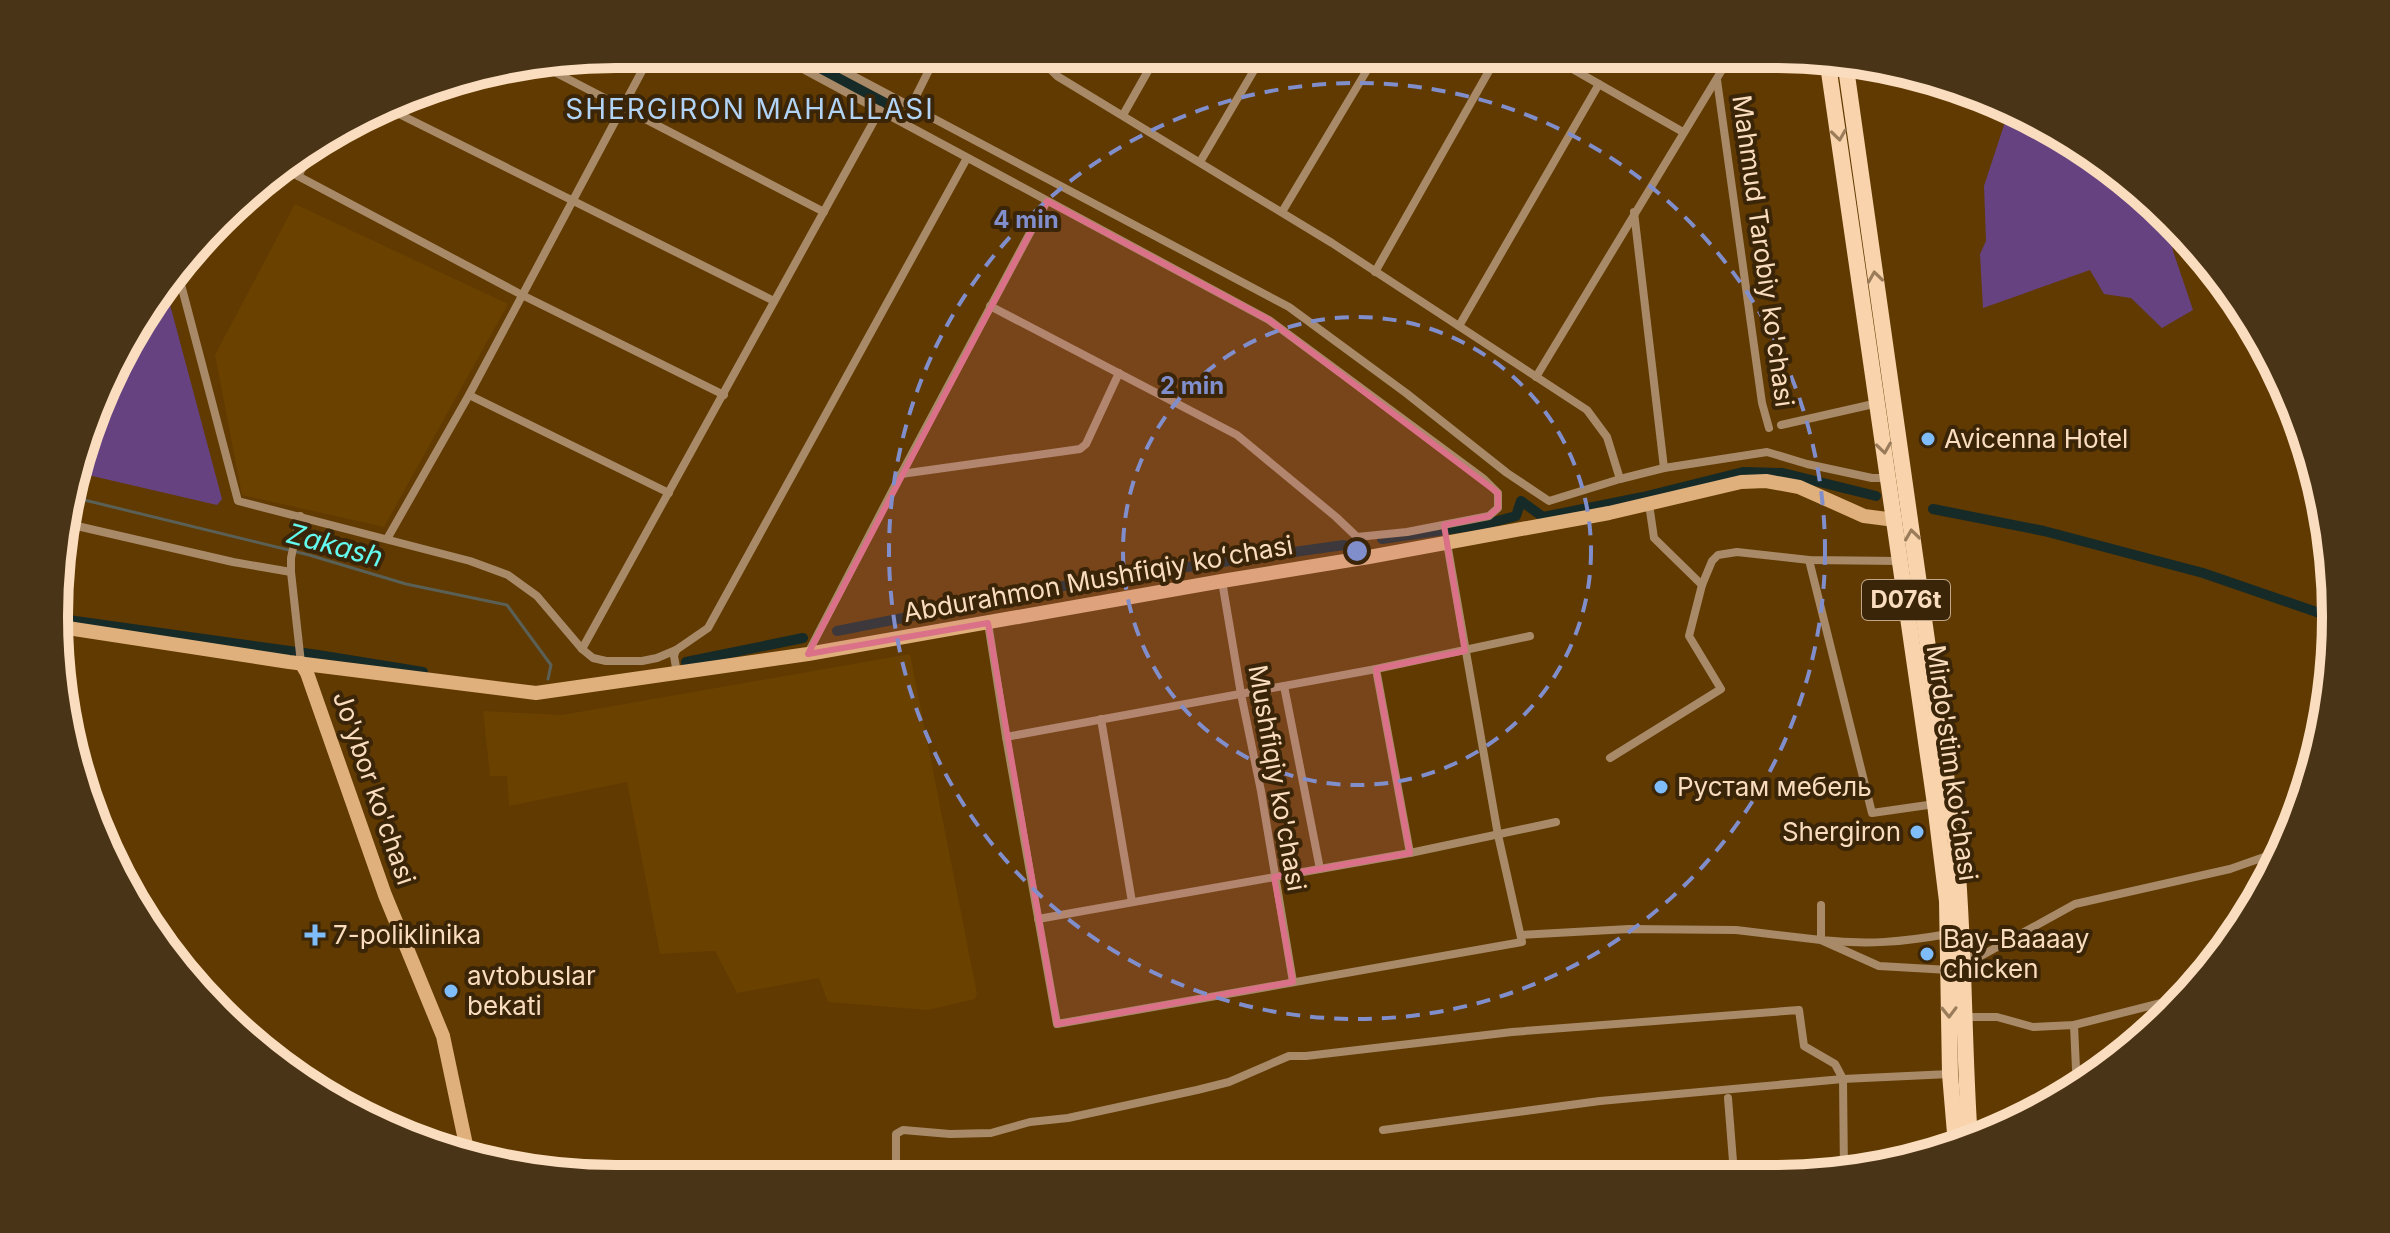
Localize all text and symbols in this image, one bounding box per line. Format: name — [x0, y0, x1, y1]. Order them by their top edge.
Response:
district label: SHERGIRON MAHALLASI — [565, 92, 935, 126]
street label: Mahmud Tarobiy ko'chasi — [1726, 93, 1801, 409]
one-way arrow — [1830, 128, 1847, 142]
text: 4 min — [993, 205, 1059, 234]
one-way arrow — [1867, 270, 1884, 284]
text: 2 min — [1160, 371, 1224, 400]
place label: Avicenna Hotel — [1944, 423, 2128, 454]
marker: Avicenna Hotel — [1919, 430, 1937, 448]
one-way arrow — [1875, 441, 1892, 455]
water label: Zakash — [283, 516, 387, 574]
one-way arrow — [1904, 528, 1921, 542]
street label: Abdurahmon Mushfiqiy koʻchasi — [901, 529, 1295, 628]
centre of rings — [1343, 537, 1371, 565]
road number: D076t — [1862, 580, 1950, 620]
street label: Mirdo'stim ko'chasi — [1921, 643, 1984, 883]
street label: Mushfiqiy ko'chasi — [1242, 662, 1313, 893]
street label: Jo'ybor ko'chasi — [327, 687, 422, 889]
place label: Рустам мебель — [1677, 771, 1872, 802]
marker: Рустам мебель — [1652, 778, 1670, 796]
place label: Shergiron — [1782, 816, 1901, 847]
marker: Shergiron — [1908, 823, 1926, 841]
place label: 7-poliklinika — [333, 919, 481, 950]
place label: Bay-Baaaay chicken — [1943, 923, 2089, 984]
marker: 7-poliklinika — [304, 924, 326, 946]
marker: Bay-Baaaay chicken — [1918, 945, 1936, 963]
place label: avtobuslar bekati — [467, 960, 596, 1021]
marker: avtobuslar bekati — [442, 982, 460, 1000]
one-way arrow — [1941, 1006, 1958, 1019]

